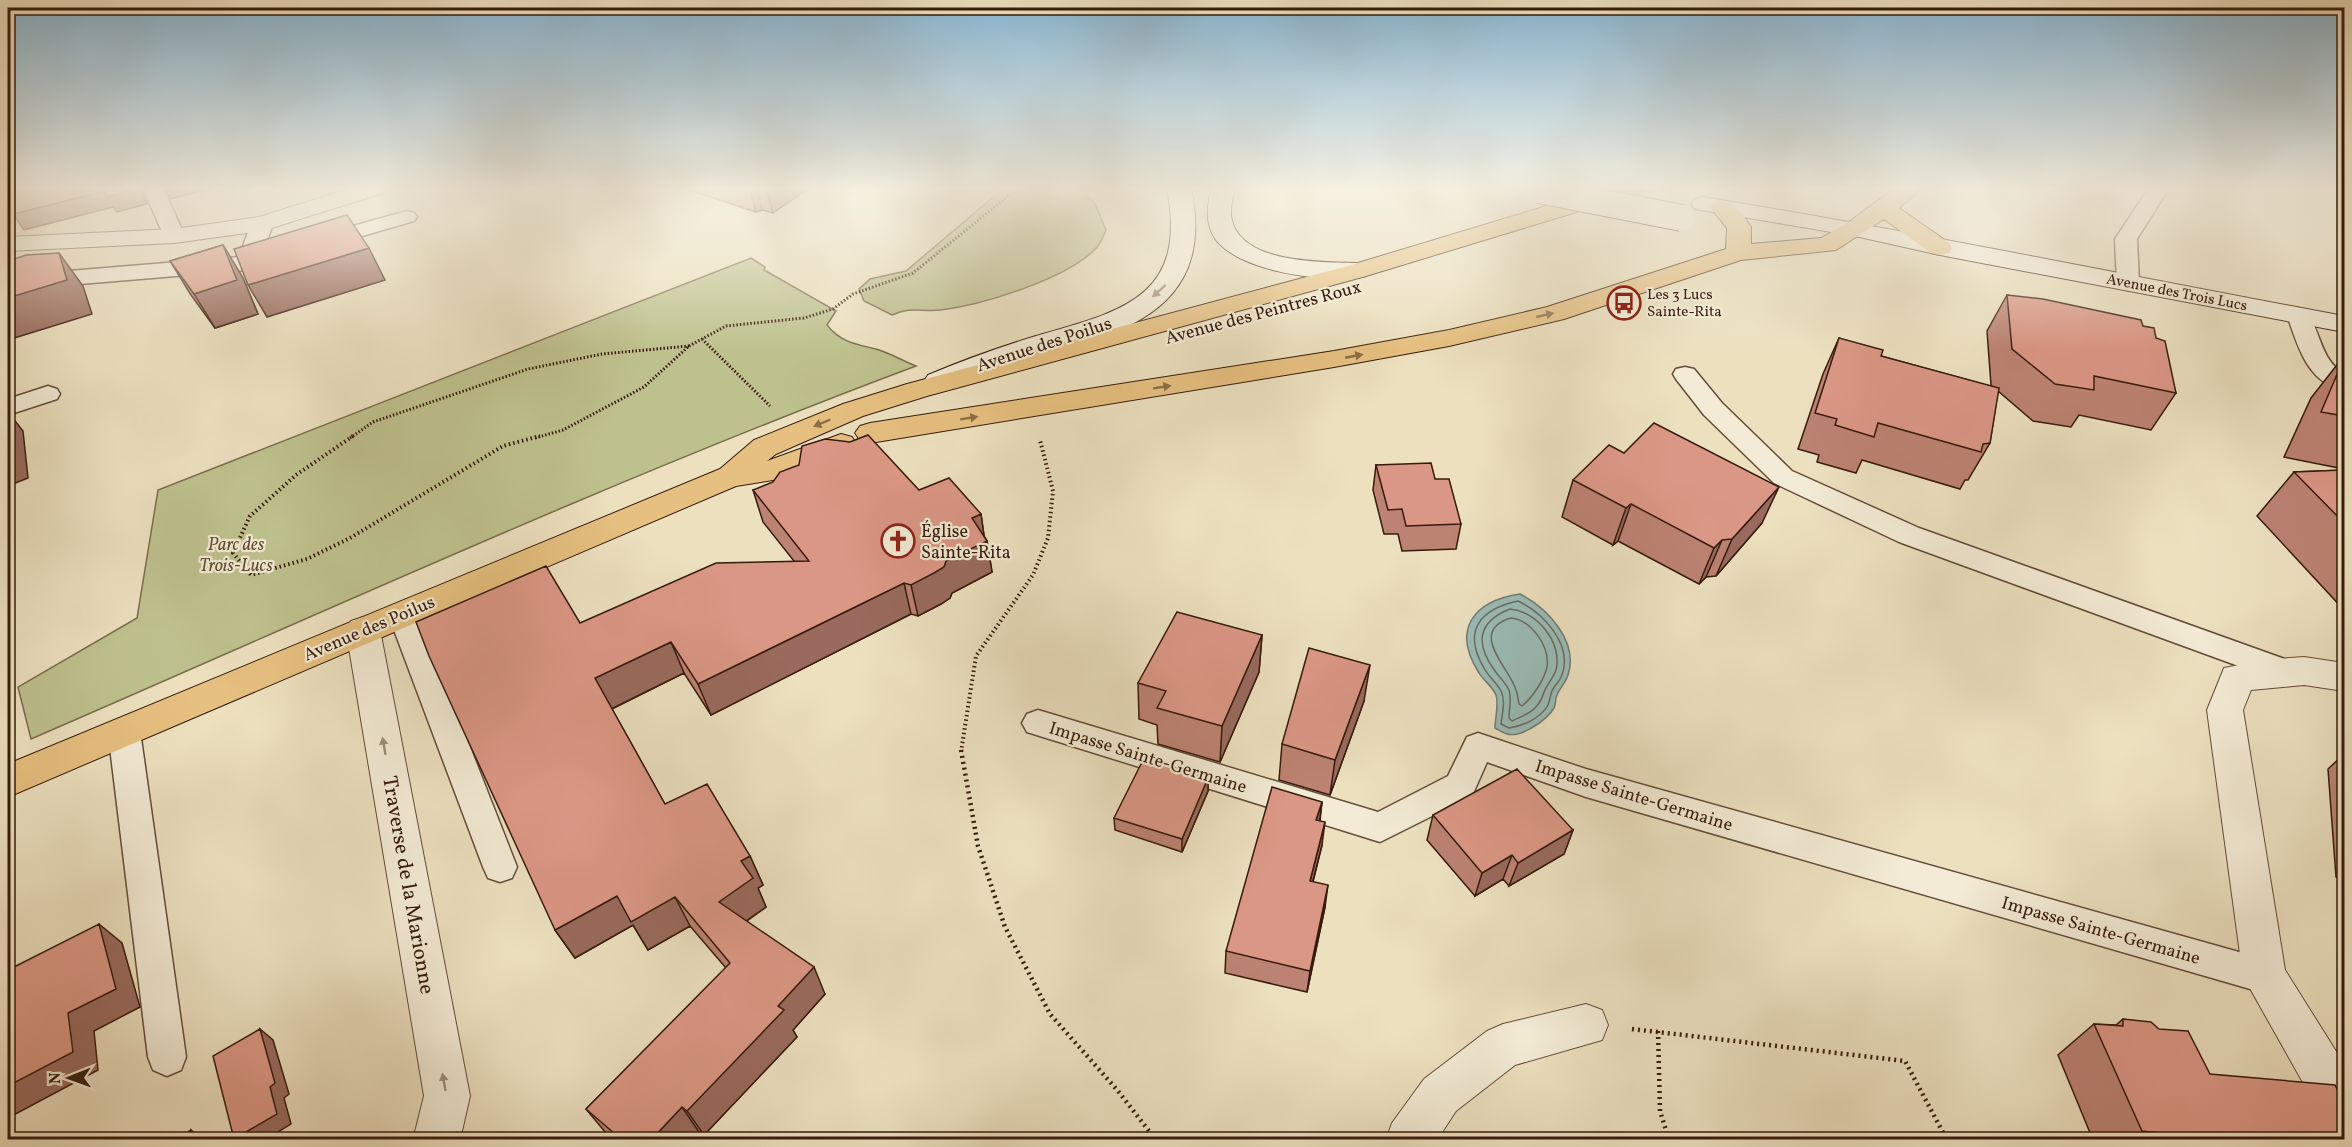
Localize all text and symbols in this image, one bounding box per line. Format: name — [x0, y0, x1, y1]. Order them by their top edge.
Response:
street label: Avenue des Trois Lucs — [2105, 270, 2249, 317]
street label: Avenue des Peintres Roux — [1163, 275, 1364, 352]
one-way arrow — [1152, 284, 1167, 297]
bus stop icon: Les 3 Lucs Sainte-Rita — [1606, 285, 1642, 321]
place label: Les 3 Lucs Sainte-Rita — [1647, 285, 1722, 323]
one-way arrow — [1536, 310, 1554, 320]
street label: Avenue des Poilus — [974, 312, 1115, 379]
one-way arrow — [1345, 351, 1364, 360]
one-way arrow — [1152, 382, 1171, 391]
one-way arrow — [960, 413, 979, 422]
one-way arrow — [813, 418, 831, 428]
place label: Église Sainte-Rita — [921, 520, 1011, 566]
church icon: Église Sainte-Rita — [880, 523, 916, 559]
park label: Parc des Trois-Lucs — [199, 533, 273, 579]
street label: Avenue des Poilus — [300, 590, 439, 668]
street label: Impasse Sainte-Germaine — [1046, 716, 1250, 800]
one-way arrow — [379, 736, 388, 755]
street label: Impasse Sainte-Germaine — [1532, 754, 1736, 838]
street label: Traverse de la Marionne — [374, 774, 441, 997]
street label: Impasse Sainte-Germaine — [1998, 891, 2203, 972]
north arrow — [39, 1048, 99, 1108]
text: N — [45, 1072, 67, 1084]
one-way arrow — [439, 1073, 448, 1092]

